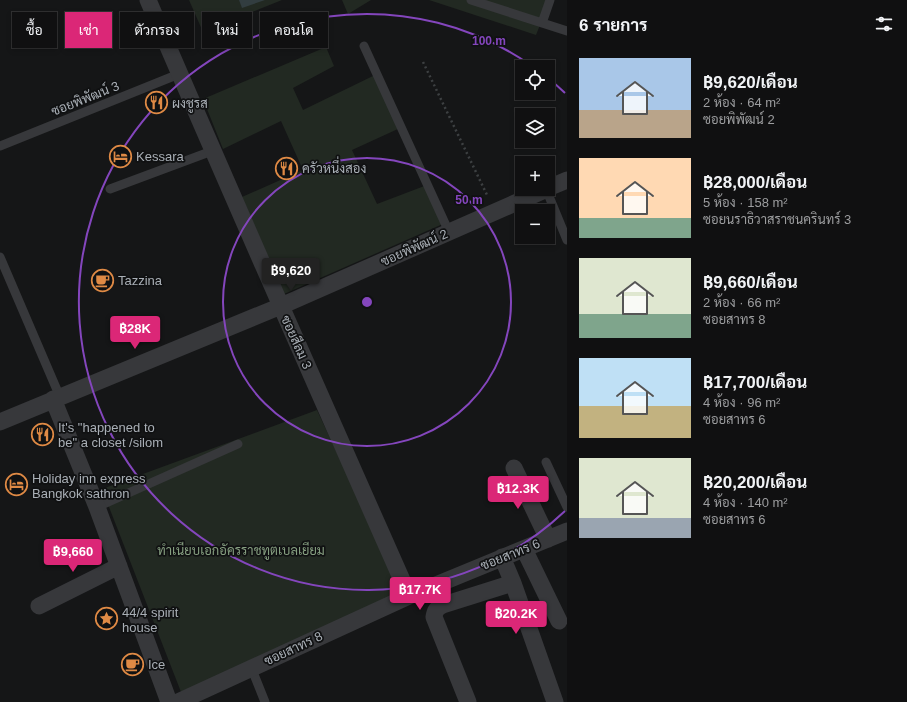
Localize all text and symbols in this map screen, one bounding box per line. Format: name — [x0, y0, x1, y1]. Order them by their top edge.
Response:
chip: ซื้อ — [12, 12, 57, 48]
chip: เช่า — [65, 12, 112, 48]
chip: ตัวกรอง — [120, 12, 194, 48]
chip: ใหม่ — [202, 12, 252, 48]
chip: คอนโด — [260, 12, 328, 48]
icon: filters — [873, 13, 895, 35]
text: 6 รายการ — [579, 16, 648, 35]
text: 100 m — [472, 34, 506, 48]
map controls — [515, 60, 555, 244]
button: locate — [515, 60, 555, 100]
text: ฿9,620/เดือน — [703, 73, 798, 92]
icon: home — [611, 74, 659, 122]
street label: ซอยพิพัฒน์ 3 — [48, 76, 121, 119]
restaurant icon: ผงชูรส — [144, 90, 170, 116]
text: 2 ห้อง · 64 m² — [703, 95, 780, 110]
place label: ผงชูรส — [172, 96, 208, 113]
button: layers — [515, 108, 555, 148]
text: ซอยพิพัฒน์ 2 — [703, 112, 775, 127]
hotel icon: Kessara — [108, 143, 134, 169]
place label: Kessara — [136, 149, 184, 164]
restaurant icon: ครัวหนึ่งสอง — [274, 155, 300, 181]
place label: ครัวหนึ่งสอง — [302, 156, 366, 176]
button: + — [515, 156, 555, 196]
text: ฿28,000/เดือน — [703, 173, 807, 192]
icon: home — [611, 174, 659, 222]
text: 50 m — [455, 193, 483, 207]
text: 5 ห้อง · 158 m² — [703, 195, 788, 210]
button: − — [515, 204, 555, 244]
text: ซอยนราธิวาสราชนครินทร์ 3 — [703, 212, 851, 227]
street label: ซอยพิพัฒน์ 2 — [378, 224, 450, 269]
pin: ฿9,620 — [258, 258, 324, 292]
text: ฿9,620 — [271, 263, 311, 278]
cafe icon: Tazzina — [89, 267, 115, 293]
place label: Tazzina — [118, 273, 163, 288]
text: ฿9,660/เดือน — [703, 273, 798, 292]
icon: home — [611, 274, 659, 322]
centre of rings — [360, 295, 374, 309]
text: 2 ห้อง · 66 m² — [703, 295, 780, 310]
street label: ซอยสีลม 3 — [278, 312, 317, 371]
text: ซอยสาทร 8 — [703, 312, 766, 327]
pin: ฿28K — [111, 316, 159, 350]
text: ฿28K — [119, 321, 151, 336]
text: ฿17,700/เดือน — [703, 373, 807, 392]
icon: home — [611, 374, 659, 422]
text: 4 ห้อง · 96 m² — [703, 395, 780, 410]
text: ซอยสาทร 6 — [703, 412, 766, 427]
place label: It's "happened to be" a closet /silom — [58, 420, 163, 450]
restaurant icon: It's "happened to be" a closet /silom — [30, 421, 56, 447]
place label: Holiday inn express Bangkok sathron — [32, 471, 146, 501]
hotel icon: Holiday inn express Bangkok sathron — [4, 472, 30, 498]
text: ฿20,200/เดือน — [703, 473, 807, 492]
icon: home — [611, 474, 659, 522]
pin: ฿12.3K — [485, 476, 551, 510]
text: ฿12.3K — [497, 481, 539, 496]
text: 4 ห้อง · 140 m² — [703, 495, 788, 510]
text: ซอยสาทร 6 — [703, 512, 766, 527]
street label: ซอยสาทร 6 — [478, 536, 542, 573]
pin: ฿9,660 — [40, 539, 106, 573]
park label: ทำเนียบเอกอัครราชทูตเบลเยียม — [157, 541, 325, 560]
text: ฿9,660 — [53, 544, 93, 559]
pin: ฿17.7K — [387, 577, 453, 611]
text: ฿17.7K — [399, 582, 441, 597]
pin: ฿20.2K — [483, 601, 549, 635]
place label: 44/4 spirit house — [122, 605, 179, 635]
place icon: 44/4 spirit house — [93, 606, 119, 632]
text: ฿20.2K — [495, 606, 537, 621]
street label: ซอยสาทร 8 — [262, 628, 325, 668]
cafe icon: Ice — [120, 651, 146, 677]
place label: Ice — [148, 657, 165, 672]

